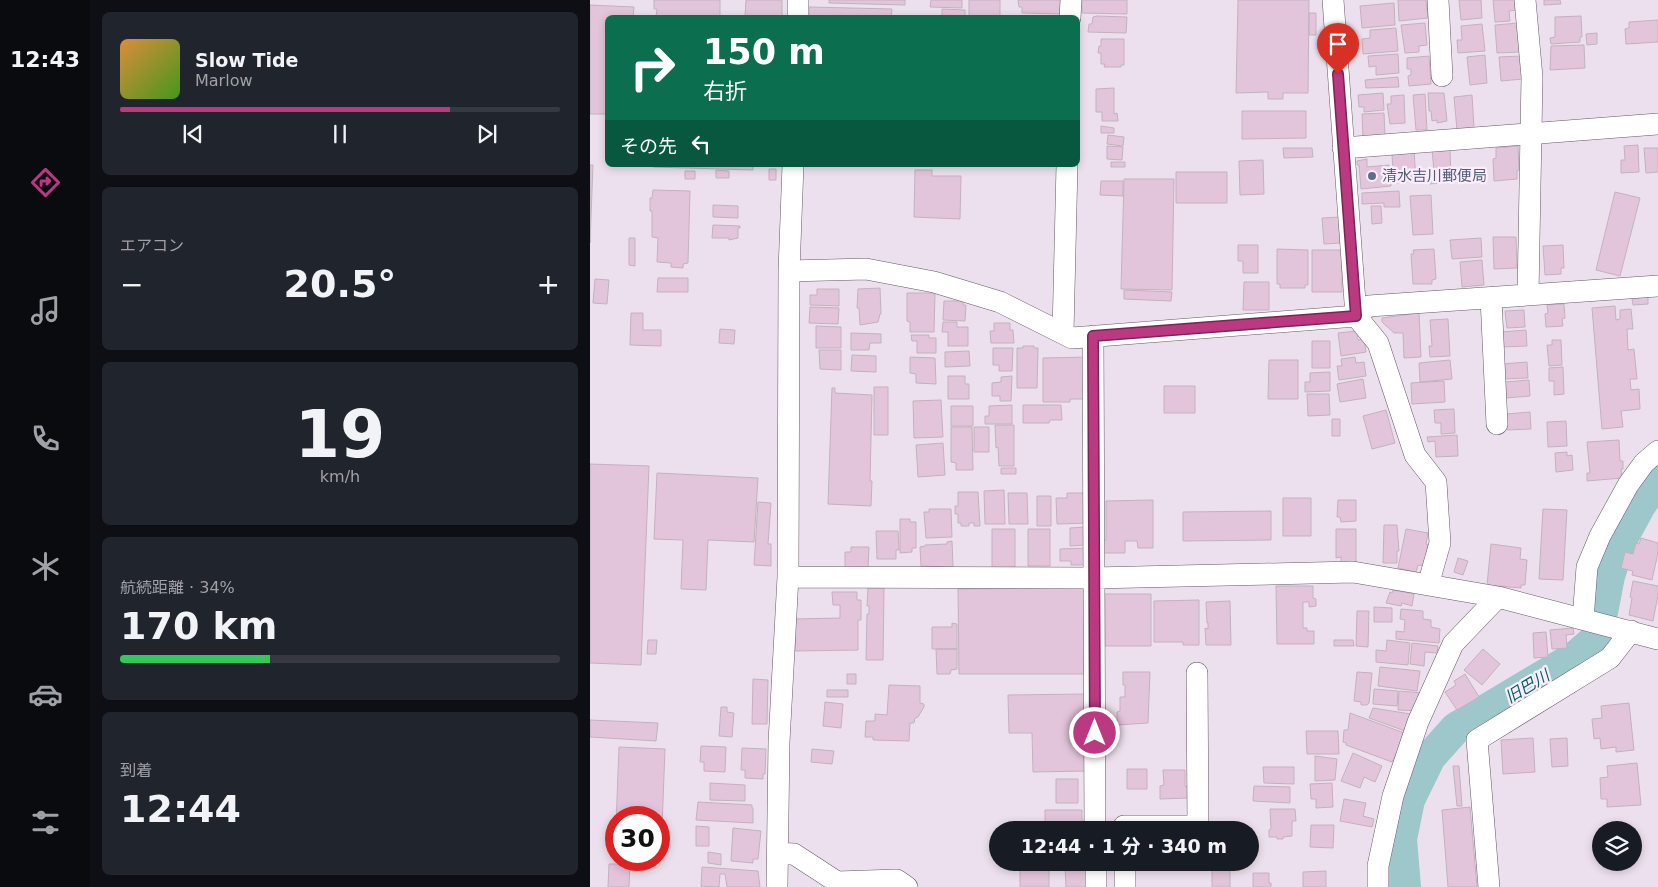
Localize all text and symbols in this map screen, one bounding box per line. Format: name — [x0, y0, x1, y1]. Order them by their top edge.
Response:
pin — [1317, 23, 1359, 74]
icon: arrive — [1324, 30, 1352, 58]
text: 150 m — [703, 32, 825, 72]
icon: right — [620, 35, 685, 100]
text: 12:43 — [10, 47, 80, 72]
text: Slow Tide — [195, 49, 298, 71]
text: Marlow — [195, 71, 253, 90]
text: 右折 — [703, 79, 747, 104]
icon: previous — [179, 120, 207, 148]
icon: pause — [326, 120, 354, 148]
icon: next — [473, 120, 501, 148]
icon: left — [687, 130, 715, 158]
text: その先 — [620, 135, 677, 157]
icon: directions — [28, 165, 63, 200]
place label: 清水吉川郵便局 — [1382, 167, 1487, 185]
marker: 清水吉川郵便局 — [1366, 170, 1378, 182]
text: エアコン — [120, 236, 184, 255]
text: 20.5° — [284, 262, 396, 306]
text: − — [120, 268, 143, 301]
text: + — [537, 268, 560, 301]
icon: music — [28, 293, 63, 328]
text: 19 — [295, 397, 385, 472]
icon: phone — [28, 421, 63, 456]
text: km/h — [320, 467, 360, 486]
icon: climate — [28, 549, 63, 584]
text: 航続距離 · 34% — [120, 578, 235, 597]
text: 170 km — [120, 604, 277, 648]
water label: 旧巴川 — [1502, 665, 1554, 707]
icon: car — [28, 677, 63, 712]
position arrow — [1068, 706, 1120, 758]
text: 到着 — [120, 761, 152, 780]
text: 12:44 — [120, 787, 241, 831]
icon: filters — [28, 805, 63, 840]
speed limit sign: 30 — [605, 806, 670, 871]
map controls — [1592, 821, 1642, 871]
button: layers — [1592, 821, 1642, 871]
text: 12:44 · 1 分 · 340 m — [1021, 835, 1227, 857]

